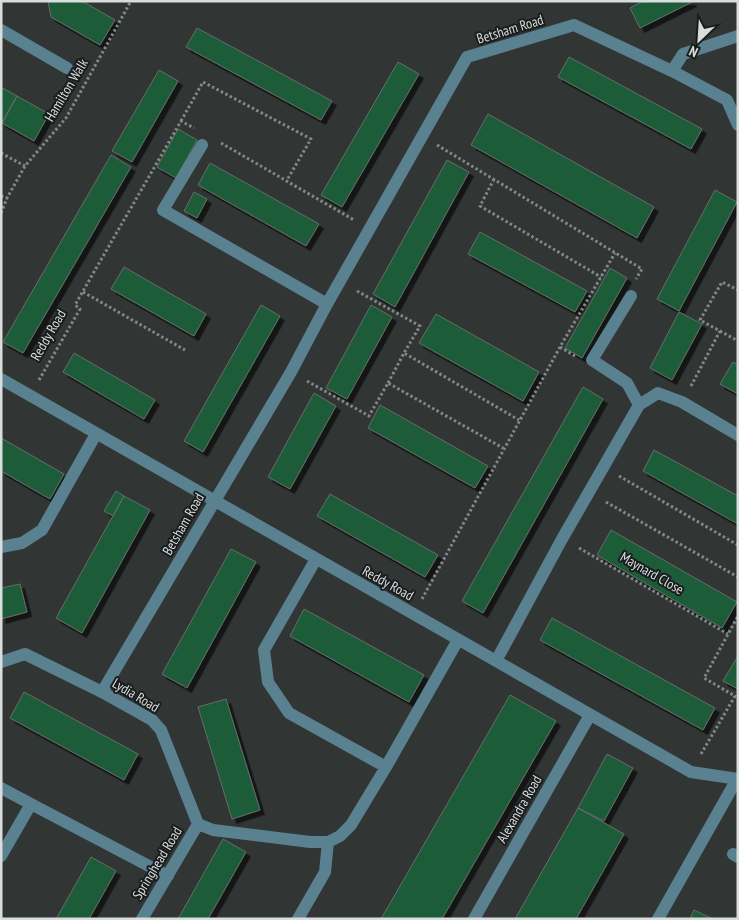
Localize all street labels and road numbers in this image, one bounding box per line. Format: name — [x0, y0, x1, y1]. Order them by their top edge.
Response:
street label: Betsham Road — [475, 10, 545, 48]
street label: Hamilton Walk — [40, 55, 92, 125]
street label: Reddy Road — [26, 306, 70, 364]
street label: Betsham Road — [158, 490, 208, 558]
street label: Maynard Close — [617, 548, 687, 599]
street label: Reddy Road — [359, 562, 417, 604]
street label: Lydia Road — [109, 674, 163, 716]
street label: Alexandra Road — [492, 772, 546, 846]
street label: Springhead Road — [128, 823, 186, 903]

